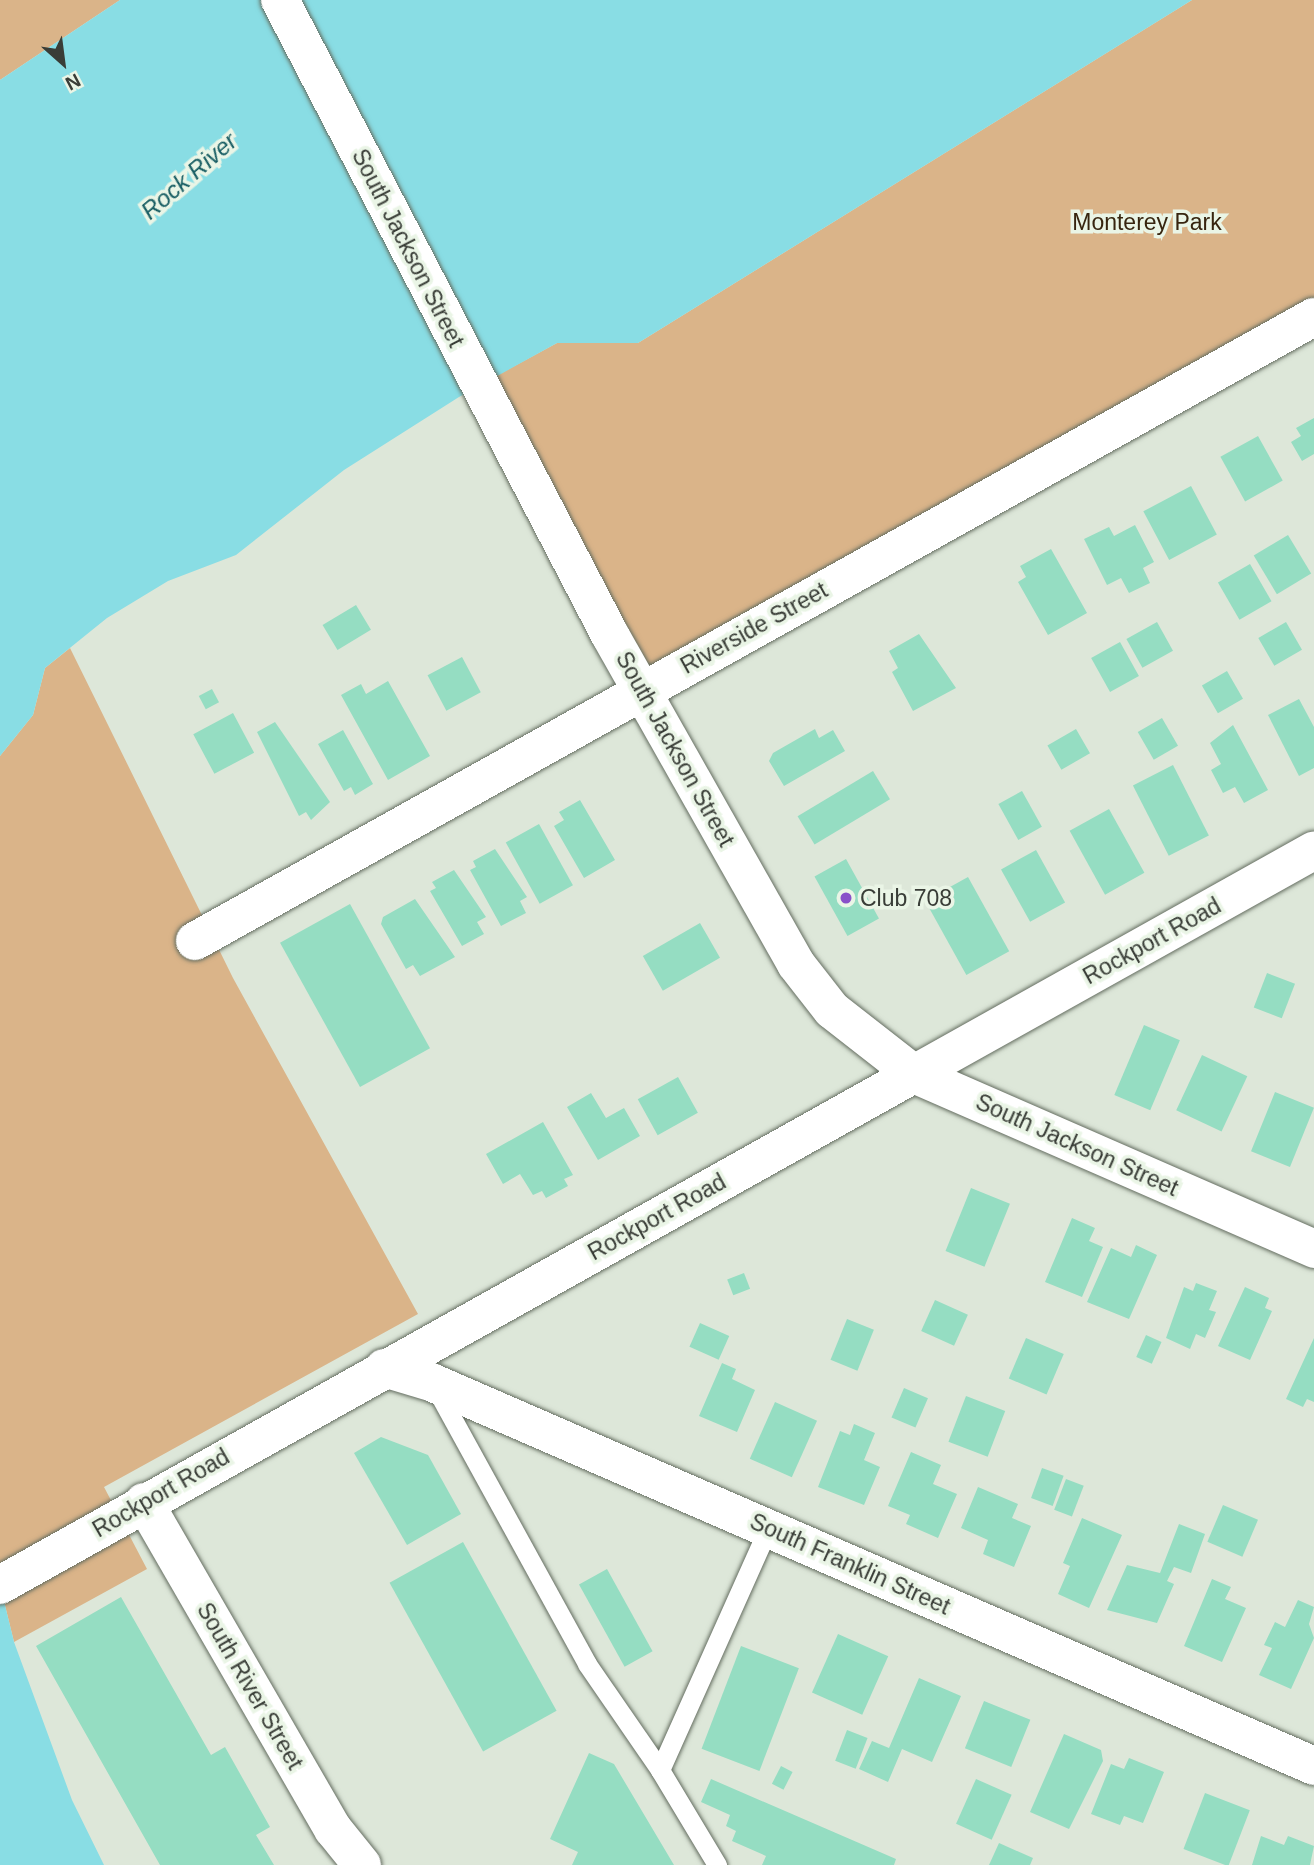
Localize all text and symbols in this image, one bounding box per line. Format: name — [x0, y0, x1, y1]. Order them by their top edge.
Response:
north arrow — [28, 28, 98, 98]
text: N — [62, 69, 84, 94]
water label: Rock River — [135, 127, 243, 225]
street label: South Jackson Street — [346, 144, 470, 352]
park label: Monterey Park — [1072, 208, 1222, 236]
street label: Riverside Street — [676, 576, 832, 680]
street label: South Jackson Street — [610, 647, 740, 851]
place label: Club 708 — [860, 884, 952, 912]
marker: Club 708 — [838, 890, 854, 906]
street label: Rockport Road — [1078, 892, 1226, 990]
street label: South Jackson Street — [972, 1088, 1182, 1202]
street label: Rockport Road — [583, 1168, 731, 1266]
street label: Rockport Road — [88, 1443, 234, 1543]
street label: South Franklin Street — [746, 1507, 954, 1621]
street label: South River Street — [191, 1598, 309, 1774]

